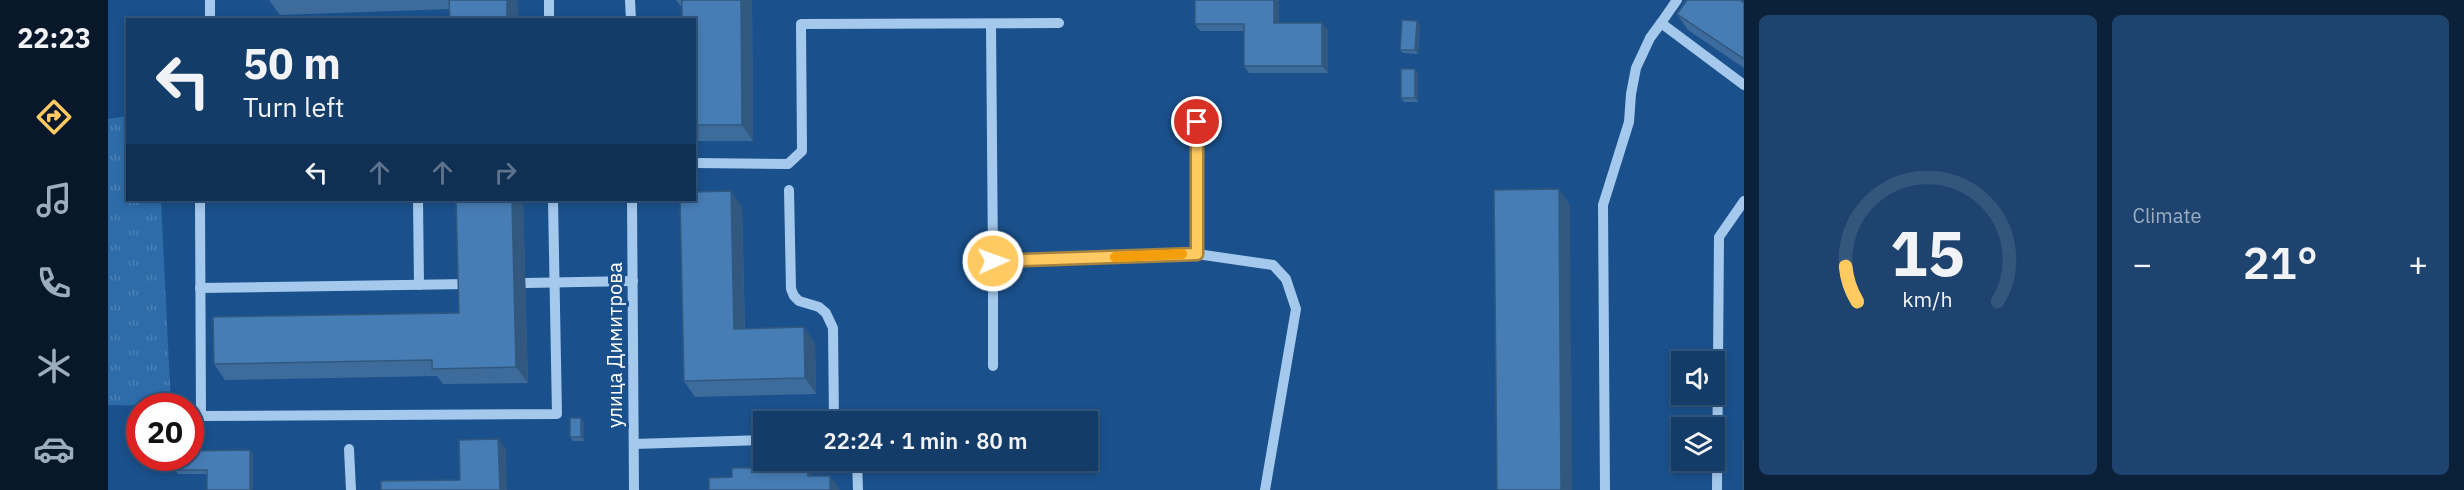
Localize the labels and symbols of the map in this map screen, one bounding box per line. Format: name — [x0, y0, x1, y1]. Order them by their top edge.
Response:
pin — [1171, 96, 1222, 147]
position arrow — [961, 229, 1025, 293]
street label: улица Димитрова — [601, 262, 628, 428]
speed limit sign: 20 — [126, 393, 204, 471]

